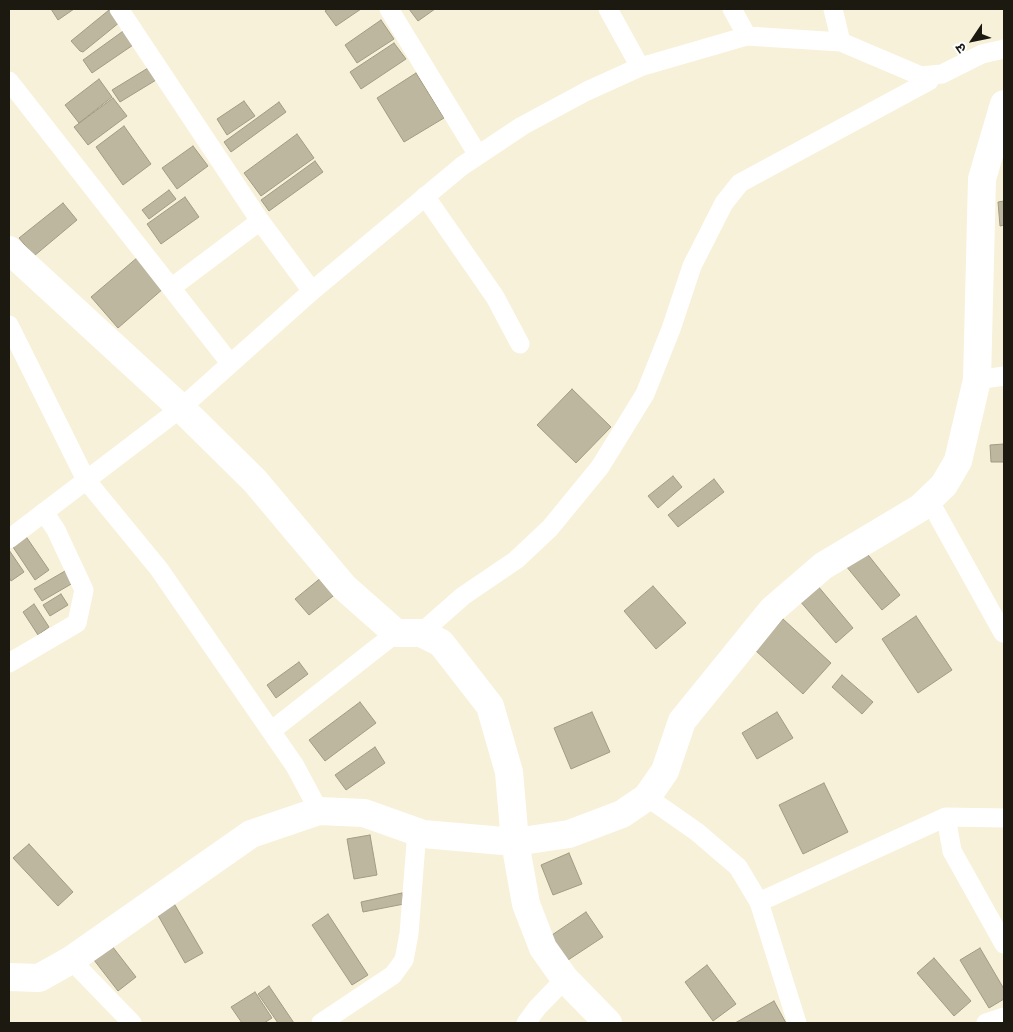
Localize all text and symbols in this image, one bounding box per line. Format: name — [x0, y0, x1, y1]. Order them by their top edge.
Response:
north arrow — [948, 15, 998, 65]
text: उ — [951, 40, 970, 57]

